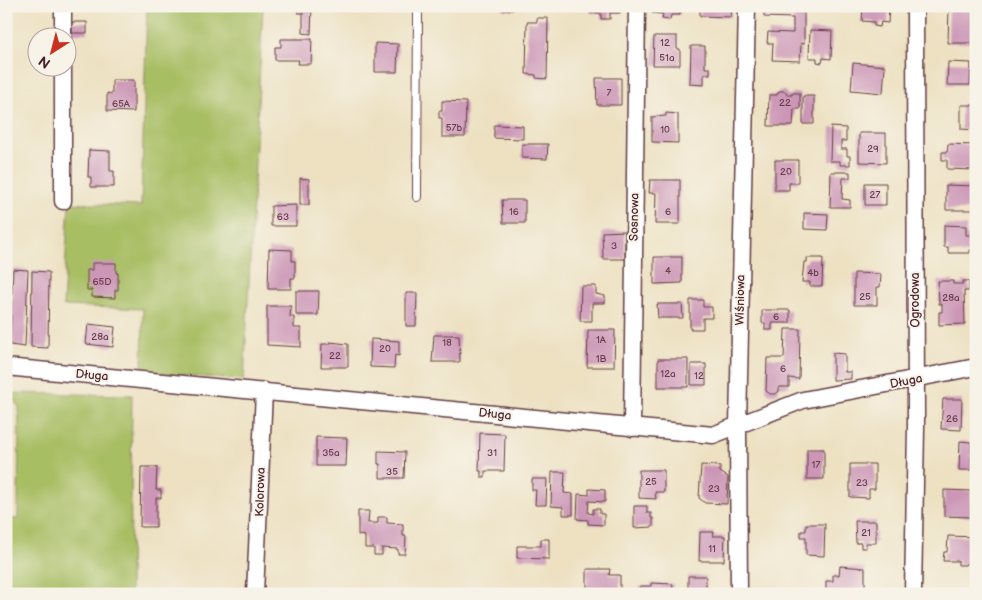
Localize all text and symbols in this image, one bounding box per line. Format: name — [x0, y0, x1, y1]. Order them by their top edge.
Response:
north arrow — [28, 28, 78, 78]
house number: 12 — [660, 37, 670, 49]
text: N — [35, 52, 54, 72]
house number: 51a — [659, 52, 675, 64]
house number: 7 — [607, 87, 612, 99]
house number: 22 — [779, 97, 791, 109]
house number: 65A — [112, 98, 131, 110]
house number: 57b — [446, 122, 462, 134]
house number: 10 — [660, 124, 670, 136]
house number: 29 — [867, 143, 879, 155]
house number: 20 — [780, 166, 792, 178]
house number: 27 — [870, 189, 880, 201]
street label: Sosnowa — [627, 193, 642, 241]
house number: 16 — [509, 206, 519, 218]
house number: 6 — [665, 206, 671, 218]
house number: 63 — [277, 211, 289, 223]
house number: 3 — [611, 240, 617, 252]
house number: 4 — [665, 265, 671, 277]
house number: 4b — [807, 267, 819, 279]
street label: Ogrodowa — [908, 272, 923, 328]
street label: Wiśniowa — [733, 274, 748, 326]
house number: 65D — [92, 276, 112, 288]
house number: 25 — [859, 291, 871, 303]
house number: 28a — [942, 292, 960, 304]
house number: 6 — [773, 311, 779, 323]
house number: 28a — [91, 331, 109, 343]
house number: 1A — [596, 334, 607, 346]
house number: 18 — [442, 337, 452, 349]
house number: 20 — [379, 343, 391, 355]
house number: 22 — [329, 350, 341, 362]
house number: 1B — [596, 353, 607, 365]
house number: 6 — [780, 363, 786, 375]
street label: Długa — [75, 367, 109, 384]
house number: 12a — [660, 368, 676, 380]
house number: 12 — [694, 370, 704, 382]
street label: Długa — [889, 371, 924, 392]
street label: Długa — [478, 405, 512, 424]
house number: 26 — [946, 413, 958, 425]
house number: 35a — [322, 447, 340, 459]
house number: 31 — [487, 447, 497, 459]
house number: 17 — [812, 459, 820, 471]
house number: 35 — [386, 466, 398, 478]
street label: Kolorowa — [252, 467, 269, 517]
house number: 25 — [645, 476, 657, 488]
house number: 23 — [856, 477, 868, 489]
house number: 23 — [708, 483, 720, 495]
house number: 21 — [861, 527, 871, 539]
house number: 11 — [708, 543, 716, 555]

